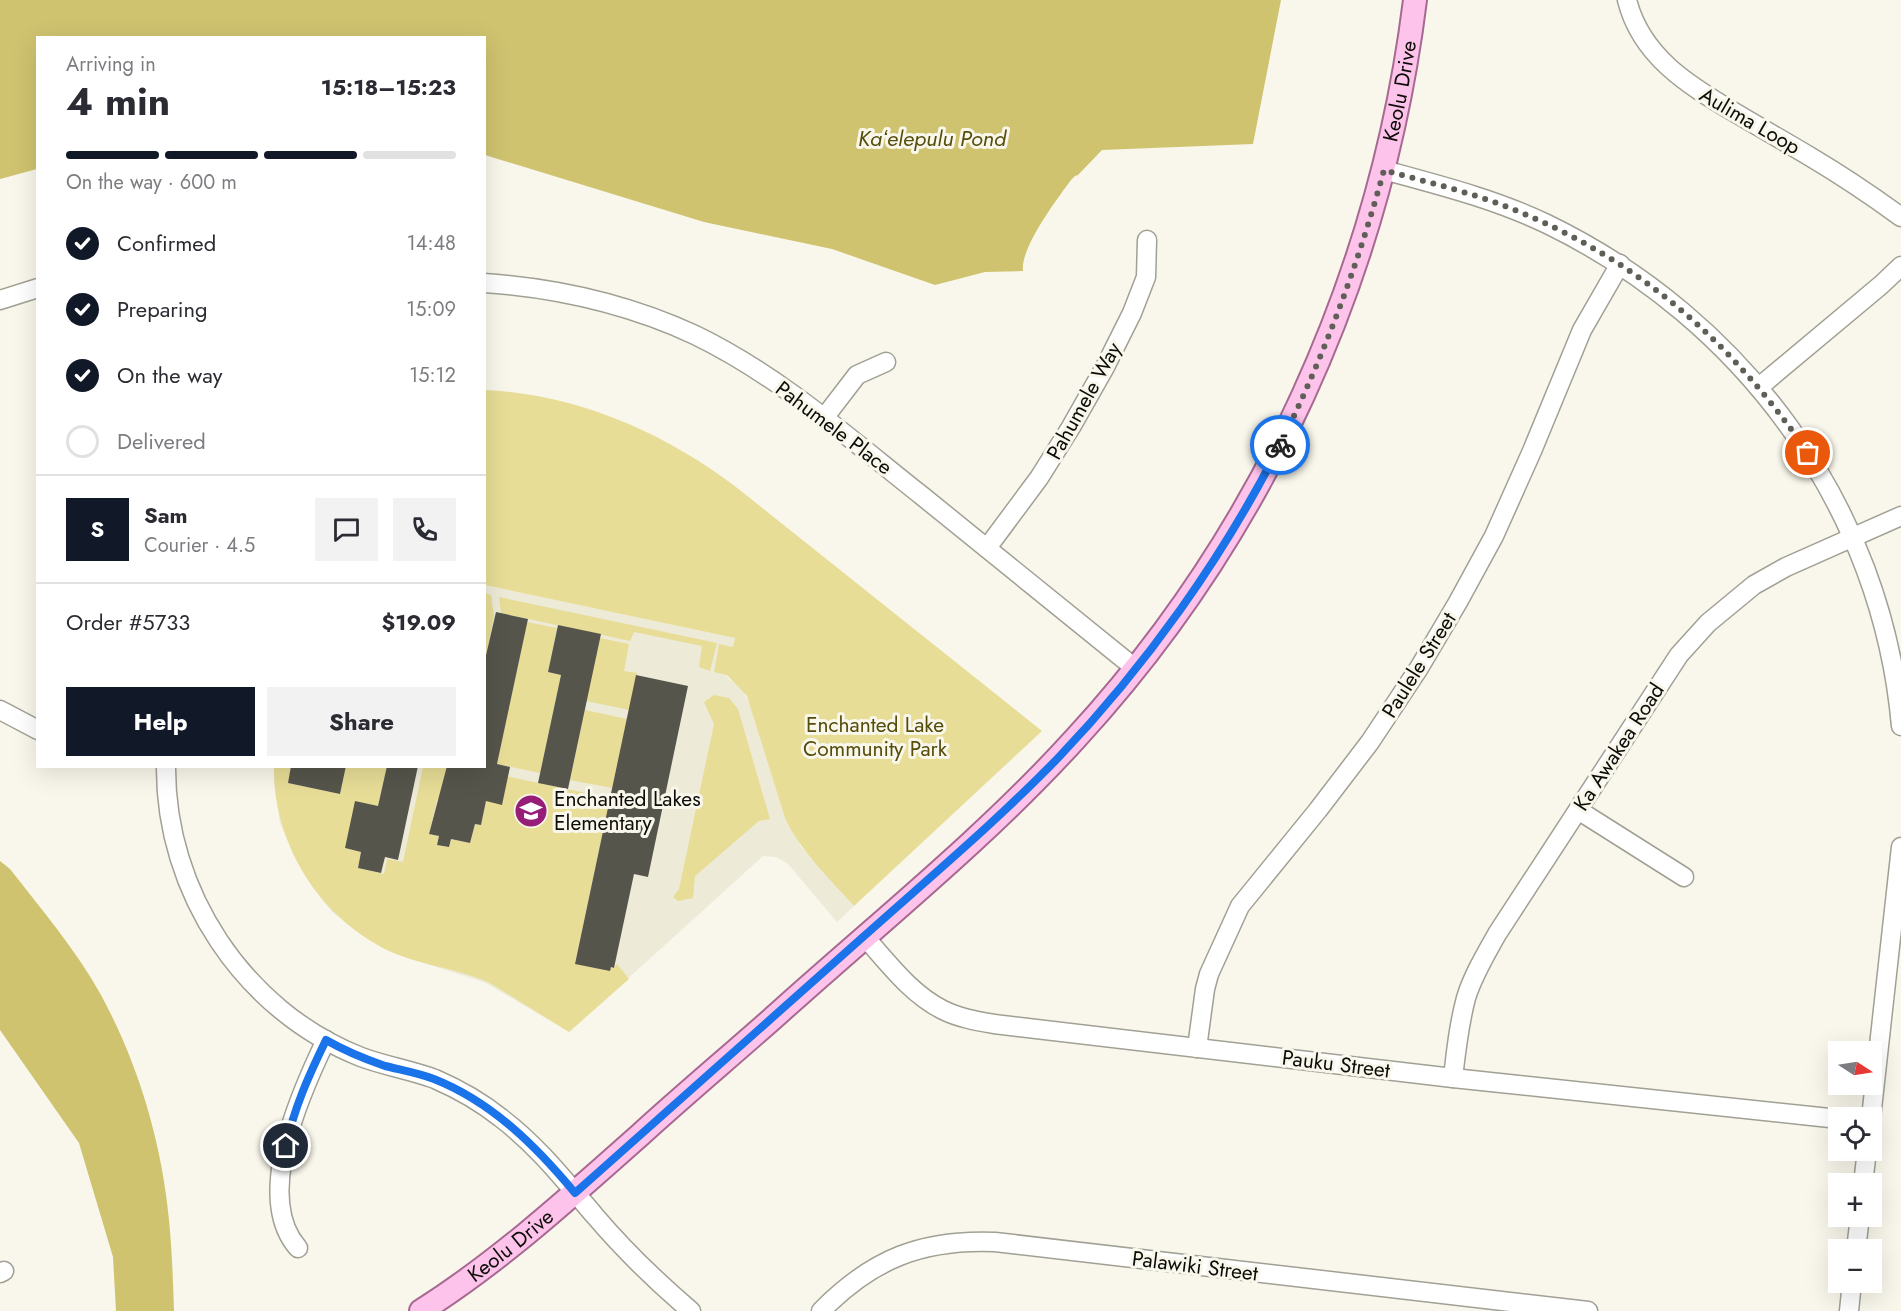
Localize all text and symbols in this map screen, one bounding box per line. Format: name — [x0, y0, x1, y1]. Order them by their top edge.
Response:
street label: Keolu Drive — [1375, 38, 1424, 145]
text: Arriving in — [66, 50, 156, 79]
text: 15:18–15:23 — [321, 71, 456, 103]
text: 4 min — [66, 73, 170, 130]
street label: Aulima Loop — [1694, 80, 1806, 162]
water label: Kaʻelepulu Pond — [858, 122, 1008, 154]
text: On the way · 600 m — [66, 168, 237, 197]
icon: check — [66, 227, 99, 260]
text: Confirmed — [117, 227, 216, 259]
text: 14:48 — [407, 229, 456, 258]
icon: check — [66, 293, 99, 326]
text: Preparing — [117, 293, 208, 325]
text: 15:09 — [406, 295, 456, 324]
street label: Pahumele Way — [1039, 336, 1129, 465]
icon: check — [66, 359, 99, 392]
text: On the way — [117, 359, 222, 391]
text: 15:12 — [409, 361, 456, 390]
street label: Pahumele Place — [769, 374, 899, 482]
courier — [1250, 415, 1310, 475]
text: Delivered — [117, 425, 206, 457]
pin — [1782, 427, 1833, 478]
icon: bike — [1264, 429, 1297, 462]
icon: bag — [1791, 436, 1824, 469]
button: chat — [315, 498, 378, 561]
button: phone — [393, 498, 456, 561]
text: Sam — [144, 499, 188, 531]
text: S — [91, 513, 104, 545]
text: Courier · 4.5 — [144, 531, 255, 560]
text: Order #5733 — [66, 606, 190, 638]
text: $19.09 — [382, 606, 456, 638]
street label: Paulele Street — [1375, 606, 1463, 724]
street label: Ka Awakea Road — [1566, 677, 1672, 817]
button: Help — [66, 687, 255, 756]
button: Share — [267, 687, 456, 756]
park label: Enchanted Lake Community Park — [803, 710, 948, 764]
place label: Enchanted Lakes Elementary — [554, 784, 701, 838]
school or university icon: Enchanted Lakes Elementary — [513, 793, 549, 829]
north arrow — [1828, 1041, 1882, 1095]
map controls — [1828, 1041, 1882, 1293]
street label: Pauku Street — [1280, 1043, 1392, 1085]
button: locate — [1828, 1107, 1882, 1161]
pin — [260, 1120, 311, 1171]
icon: home — [269, 1129, 302, 1162]
button: + — [1828, 1173, 1882, 1227]
street label: Keolu Drive — [461, 1202, 560, 1289]
button: − — [1828, 1239, 1882, 1293]
street label: Palawiki Street — [1130, 1243, 1260, 1289]

